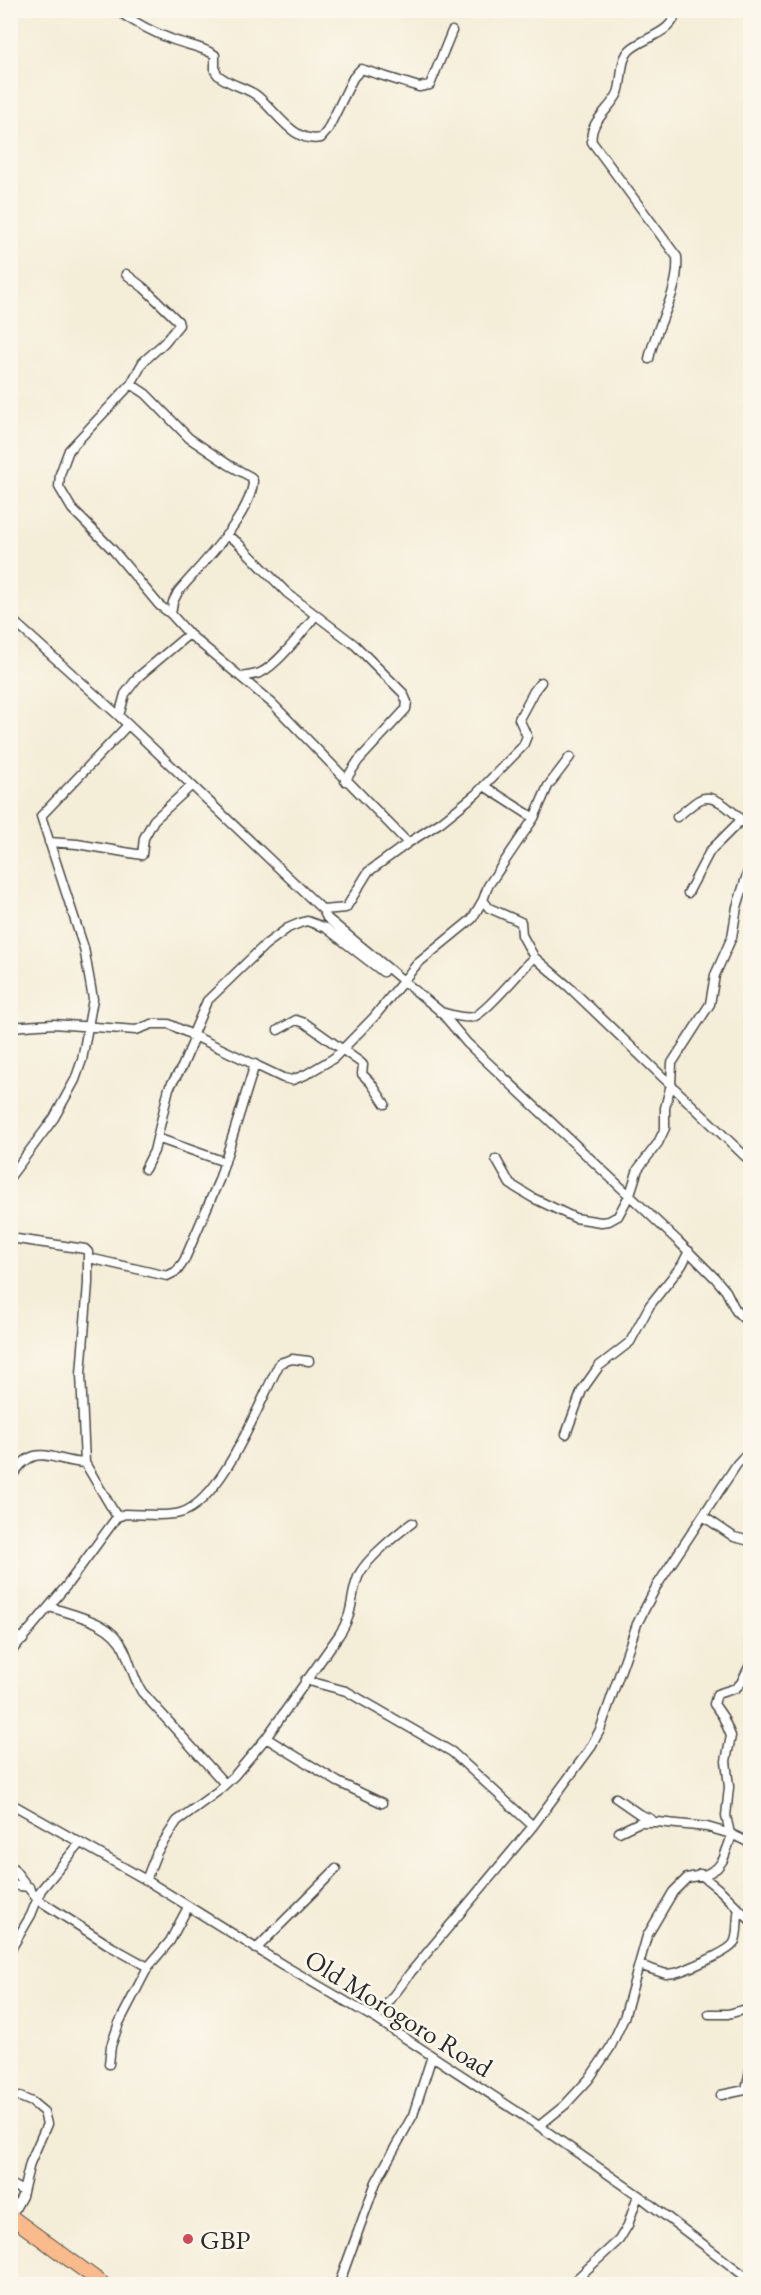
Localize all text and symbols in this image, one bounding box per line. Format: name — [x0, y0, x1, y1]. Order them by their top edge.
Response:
street label: Old Morogoro Road — [299, 1941, 500, 2085]
place label: GBP — [200, 2222, 251, 2257]
marker: GBP — [181, 2232, 195, 2246]

